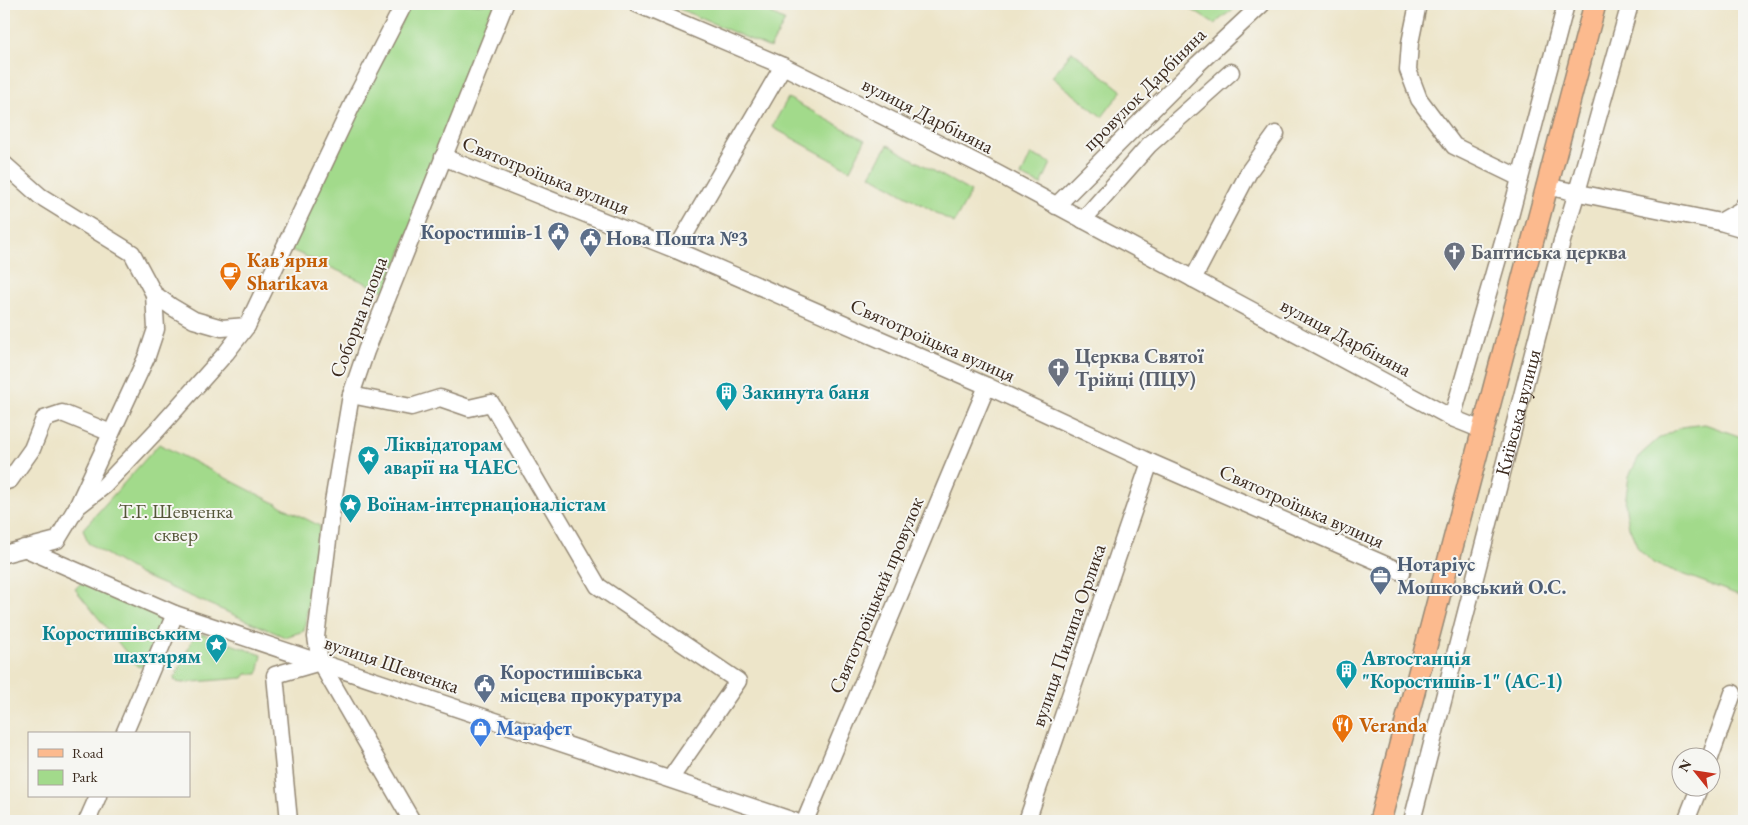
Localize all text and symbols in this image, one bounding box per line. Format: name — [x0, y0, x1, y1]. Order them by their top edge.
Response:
street label: провулок Дарбіняна — [1077, 22, 1211, 156]
street label: вулиця Дарбіняна — [858, 71, 998, 159]
street label: Святотроїцька вулиця — [459, 130, 634, 220]
place label: Коростишів-1 — [421, 219, 543, 245]
public building icon: Коростишів-1 — [547, 220, 571, 251]
place label: Нова Пошта №3 — [606, 225, 748, 251]
public building icon: Нова Пошта №3 — [578, 226, 602, 257]
place label: Баптиська церква — [1471, 239, 1627, 265]
church icon: Баптиська церква — [1443, 240, 1467, 271]
place label: Кав’ярня Sharikava — [247, 247, 329, 296]
street label: Соборна площа — [323, 253, 393, 381]
cafe icon: Кав’ярня Sharikava — [219, 260, 243, 291]
street label: Святотроїцька вулиця — [846, 292, 1020, 388]
street label: вулиця Дарбіняна — [1276, 292, 1416, 382]
place label: Церква Святої Трійці (ПЦУ) — [1075, 343, 1205, 392]
street label: Київська вулиця — [1489, 346, 1547, 479]
church icon: Церква Святої Трійці (ПЦУ) — [1047, 356, 1071, 387]
place label: Закинута баня — [742, 379, 870, 405]
building icon: Закинута баня — [714, 380, 738, 411]
place label: Ліквідаторам аварії на ЧАЕС — [384, 431, 518, 480]
place icon: Ліквідаторам аварії на ЧАЕС — [356, 444, 380, 475]
street label: Святотроїцька вулиця — [1215, 458, 1389, 554]
place label: Воїнам-інтернаціоналістам — [367, 491, 607, 517]
place icon: Воїнам-інтернаціоналістам — [339, 492, 363, 523]
street label: Святотроїцький провулок — [823, 492, 929, 697]
park label: Т.Г. Шевченка сквер — [119, 498, 233, 547]
street label: вулиця Пилипа Орлика — [1024, 540, 1112, 730]
place label: Нотаріус Мошковський О.С. — [1397, 551, 1567, 600]
office icon: Нотаріус Мошковський О.С. — [1369, 564, 1393, 595]
place label: Коростишівським шахтарям — [42, 620, 202, 669]
street label: вулиця Шевченка — [321, 629, 463, 699]
place icon: Коростишівським шахтарям — [205, 632, 229, 663]
place label: Автостанція "Коростишів-1" (АС-1) — [1361, 645, 1562, 694]
building icon: Автостанція "Коростишів-1" (АС-1) — [1334, 658, 1358, 689]
place label: Коростишівська місцева прокуратура — [500, 659, 682, 708]
public building icon: Коростишівська місцева прокуратура — [472, 672, 496, 703]
place label: Veranda — [1359, 712, 1428, 738]
restaurant icon: Veranda — [1331, 713, 1355, 744]
place label: Марафет — [496, 715, 572, 741]
shop icon: Марафет — [468, 716, 492, 747]
legend — [28, 732, 190, 798]
text: Road — [72, 743, 104, 762]
north arrow — [1670, 748, 1720, 798]
text: N — [1674, 756, 1696, 775]
text: Park — [72, 767, 99, 786]

